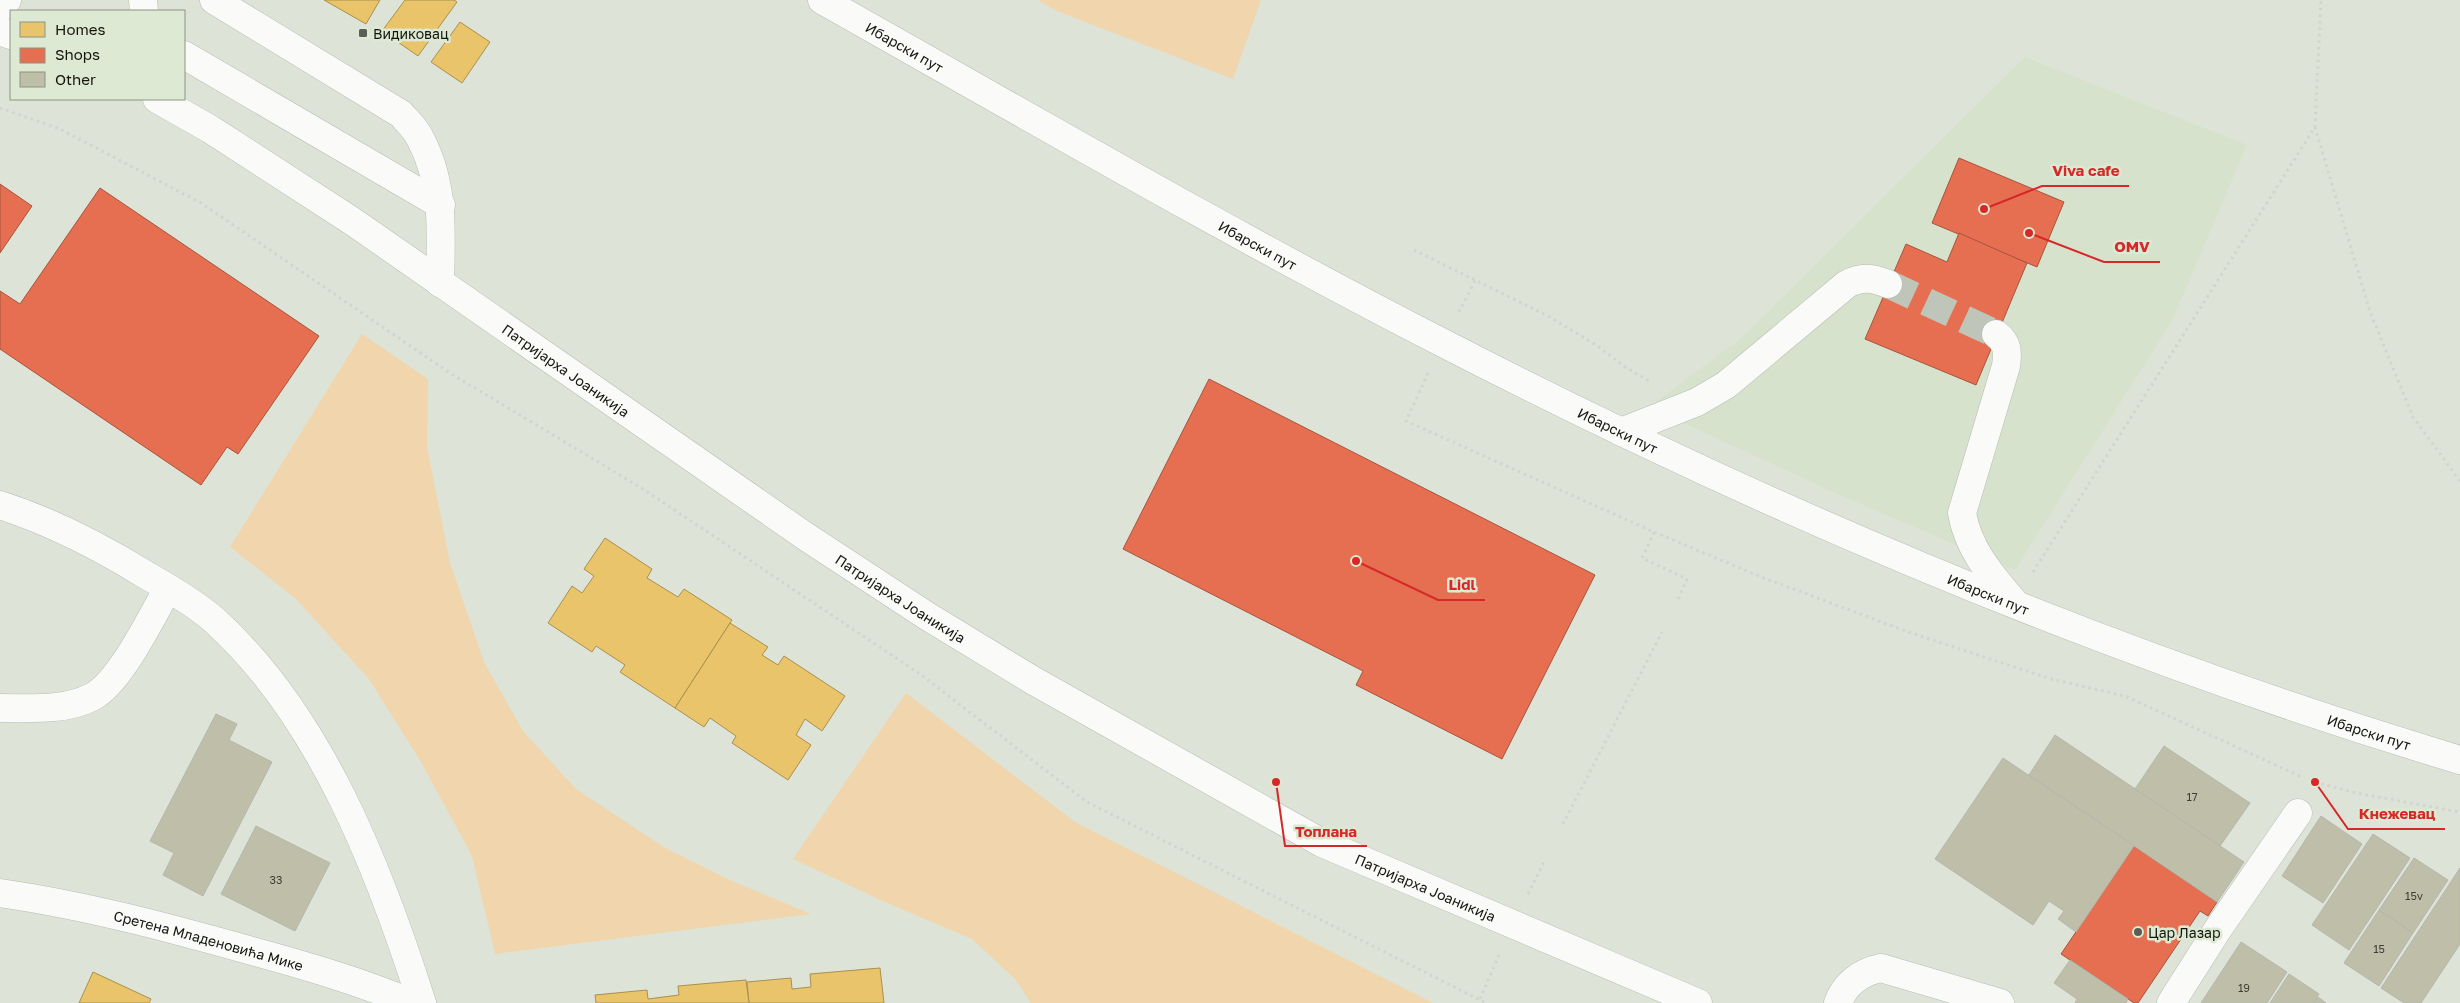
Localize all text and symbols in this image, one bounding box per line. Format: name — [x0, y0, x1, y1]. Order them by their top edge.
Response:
legend — [10, 10, 185, 100]
street label: Ибарски пут — [863, 18, 947, 76]
text: Homes — [55, 20, 105, 38]
place label: Видиковац — [373, 25, 449, 42]
marker: Видиковац — [357, 27, 369, 39]
text: Shops — [55, 45, 100, 63]
text: Other — [55, 70, 96, 88]
callout: Viva cafe — [2042, 156, 2129, 186]
text: Viva cafe — [2052, 161, 2120, 179]
street label: Ибарски пут — [1216, 217, 1300, 273]
callout: OMV — [2104, 232, 2160, 262]
text: OMV — [2114, 237, 2150, 255]
street label: Патријарха Јоаникија — [499, 320, 633, 420]
street label: Ибарски пут — [1575, 404, 1661, 456]
street label: Патријарха Јоаникија — [833, 550, 969, 646]
callout: Lidl — [1438, 570, 1485, 600]
street label: Ибарски пут — [1945, 570, 2032, 618]
text: Lidl — [1449, 575, 1475, 593]
street label: Ибарски пут — [2325, 710, 2413, 753]
house number: 17 — [2186, 790, 2198, 803]
callout: Кнежевац — [2348, 799, 2445, 829]
text: Кнежевац — [2359, 804, 2436, 822]
callout: Топлана — [1285, 816, 1367, 846]
text: Топлана — [1295, 822, 1357, 840]
street label: Патријарха Јоаникија — [1353, 850, 1498, 924]
house number: 33 — [270, 873, 282, 886]
house number: 15v — [2405, 889, 2423, 902]
street label: Сретена Младеновића Мике — [112, 906, 305, 974]
place label: Цар Лазар — [2148, 924, 2221, 941]
marker: Цар Лазар — [2132, 926, 2144, 938]
house number: 15 — [2373, 942, 2385, 955]
house number: 19 — [2238, 981, 2250, 994]

